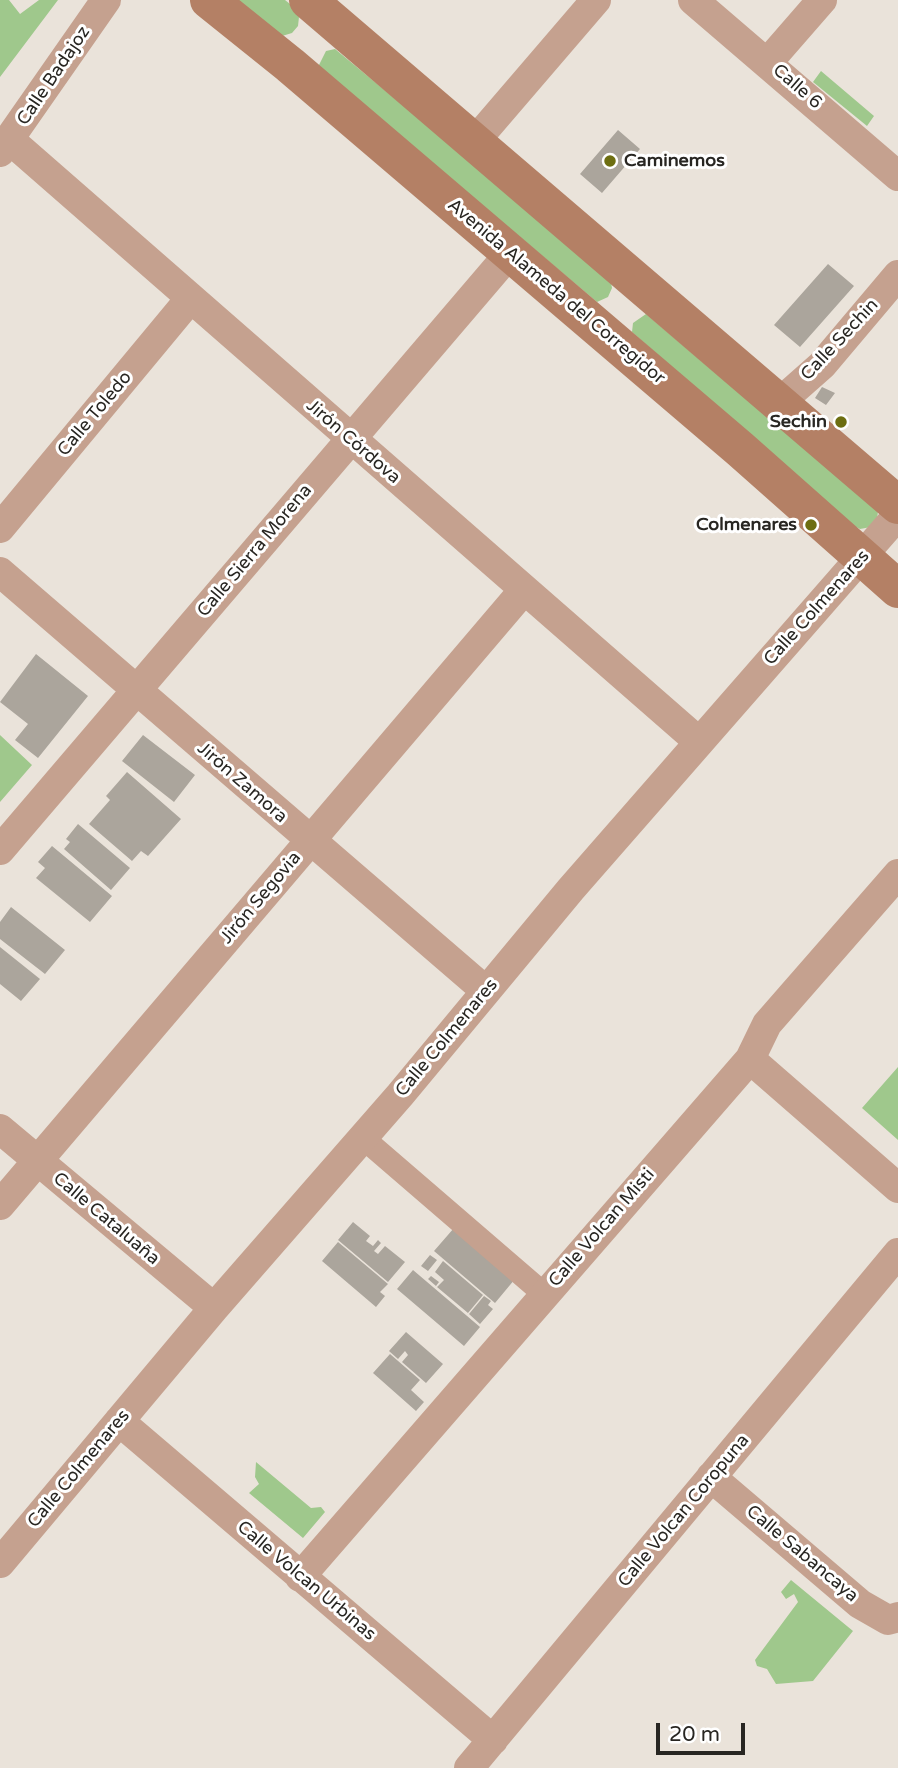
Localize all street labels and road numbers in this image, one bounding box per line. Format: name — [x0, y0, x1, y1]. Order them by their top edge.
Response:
street label: Calle Badajoz — [13, 22, 95, 130]
street label: Calle 6 — [768, 60, 826, 114]
street label: Avenida Alameda del Corregidor — [443, 195, 669, 389]
street label: Calle Sechin — [797, 295, 883, 385]
street label: Calle Toledo — [53, 367, 137, 461]
street label: Jirón Córdova — [302, 395, 404, 489]
street label: Calle Sierra Morena — [193, 480, 317, 622]
street label: Calle Colmenares — [760, 546, 874, 670]
street label: Jirón Zamora — [193, 738, 291, 828]
street label: Jirón Segovia — [216, 848, 306, 948]
street label: Calle Colmenares — [391, 975, 503, 1101]
street label: Calle Volcan Misti — [545, 1164, 659, 1292]
street label: Calle Cataluaña — [48, 1168, 164, 1270]
street label: Calle Colmenares — [23, 1406, 135, 1532]
street label: Calle Volcan Coropuna — [614, 1430, 754, 1592]
street label: Calle Sabancaya — [742, 1501, 862, 1607]
street label: Calle Volcan Urbinas — [232, 1517, 380, 1645]

